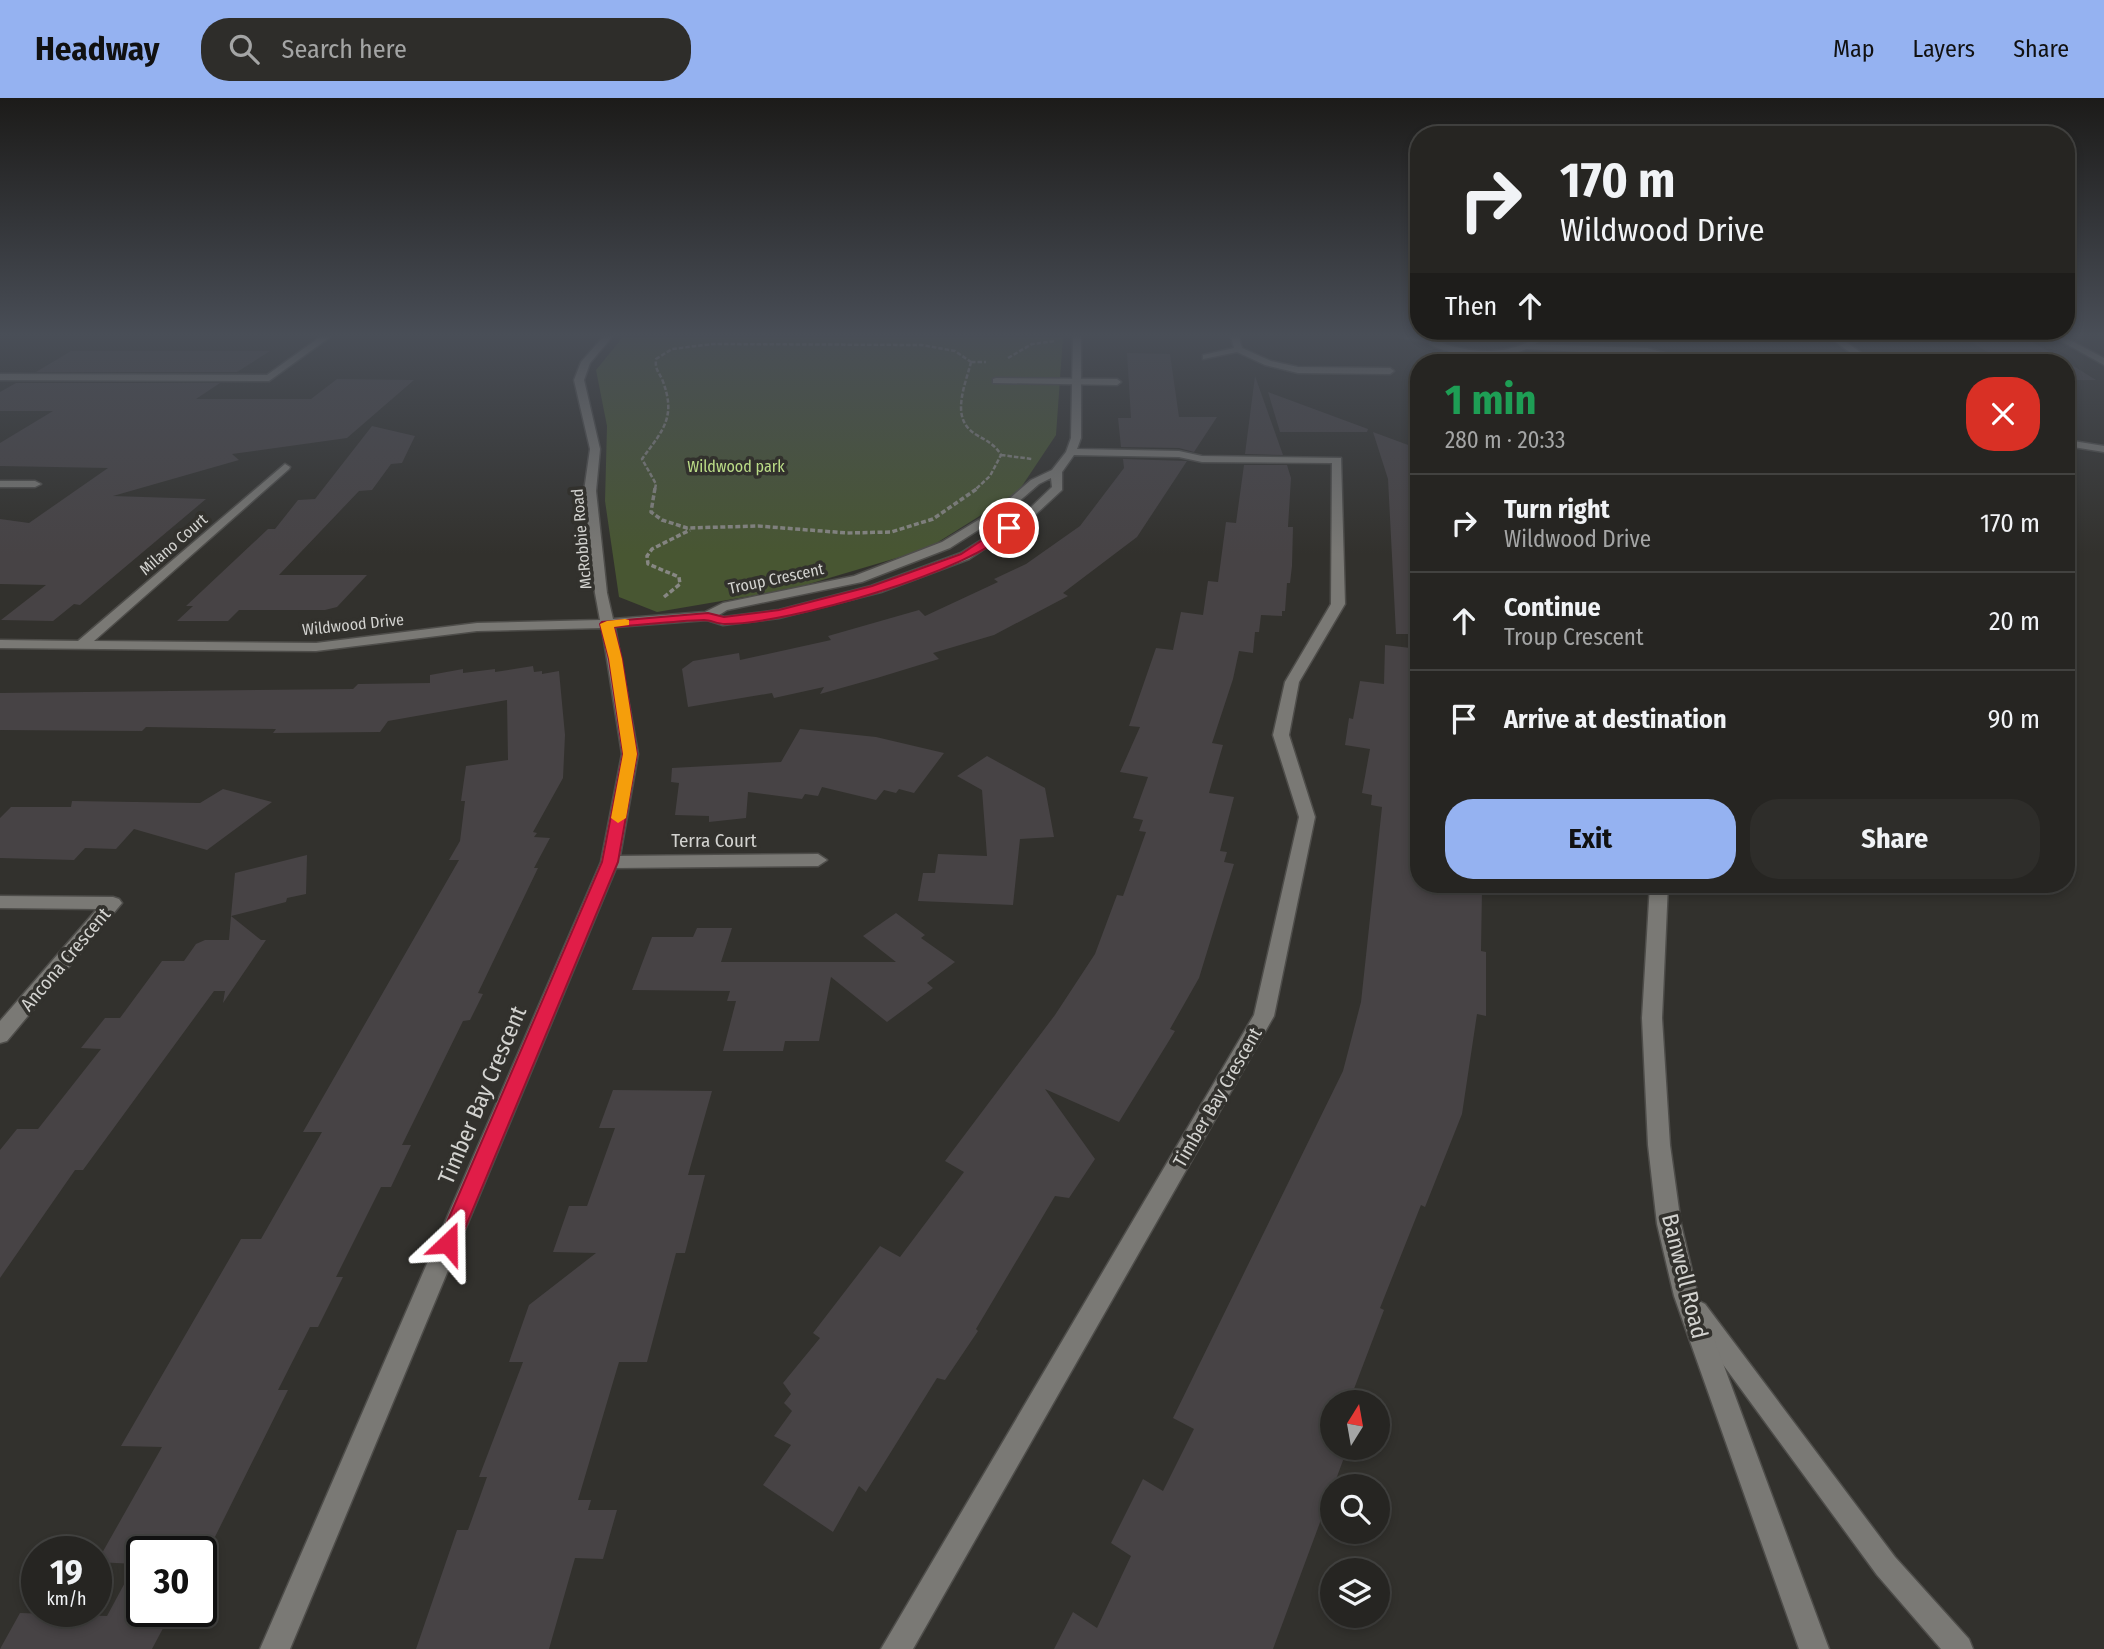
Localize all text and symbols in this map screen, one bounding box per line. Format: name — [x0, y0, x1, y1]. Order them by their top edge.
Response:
search box — [201, 18, 691, 81]
text: Headway — [35, 29, 159, 69]
icon: search — [225, 30, 263, 68]
text: Search here — [281, 34, 407, 65]
text: Map — [1833, 35, 1875, 63]
text: Layers — [1913, 35, 1975, 63]
text: Share — [2013, 35, 2069, 63]
text: 170 m — [1560, 151, 1676, 210]
icon: right — [1445, 154, 1536, 245]
text: Wildwood Drive — [1560, 211, 1765, 249]
icon: ahead — [1511, 287, 1549, 325]
text: Then — [1445, 291, 1497, 322]
text: 1 min — [1445, 375, 1536, 425]
button: close — [1966, 377, 2040, 451]
text: 280 m · 20:33 — [1445, 426, 1565, 454]
park label: Wildwood park — [687, 457, 785, 476]
street label: McRobbie Road — [568, 488, 595, 590]
text: Turn right — [1504, 494, 1610, 525]
pin — [979, 498, 1039, 558]
icon: right — [1445, 504, 1483, 542]
text: 170 m — [1980, 508, 2040, 539]
street label: Milano Court — [136, 509, 212, 579]
icon: arrive — [990, 509, 1028, 547]
text: Wildwood Drive — [1504, 525, 1651, 553]
street label: Troup Crescent — [727, 559, 826, 598]
text: Continue — [1504, 592, 1601, 623]
icon: ahead — [1445, 602, 1483, 640]
text: 20 m — [1989, 606, 2040, 637]
street label: Wildwood Drive — [301, 610, 405, 639]
text: Troup Crescent — [1504, 623, 1643, 651]
icon: arrive — [1445, 700, 1483, 738]
text: Arrive at destination — [1504, 704, 1727, 735]
text: 90 m — [1988, 704, 2040, 735]
button: Exit — [1445, 799, 1736, 879]
button: Share — [1750, 799, 2040, 879]
street label: Terra Court — [671, 829, 758, 852]
street label: Ancona Crescent — [15, 902, 116, 1016]
street label: Timber Bay Crescent — [432, 1001, 532, 1188]
street label: Timber Bay Crescent — [1168, 1023, 1267, 1171]
position arrow — [411, 1206, 485, 1280]
street label: Banwell Road — [1656, 1211, 1714, 1341]
north arrow — [1320, 1390, 1390, 1460]
map controls — [1320, 1390, 1390, 1628]
button: search — [1320, 1474, 1390, 1544]
speed limit sign: 30 — [126, 1536, 217, 1627]
text: 19 — [50, 1551, 83, 1593]
button: layers — [1320, 1558, 1390, 1628]
text: km/h — [46, 1588, 87, 1610]

